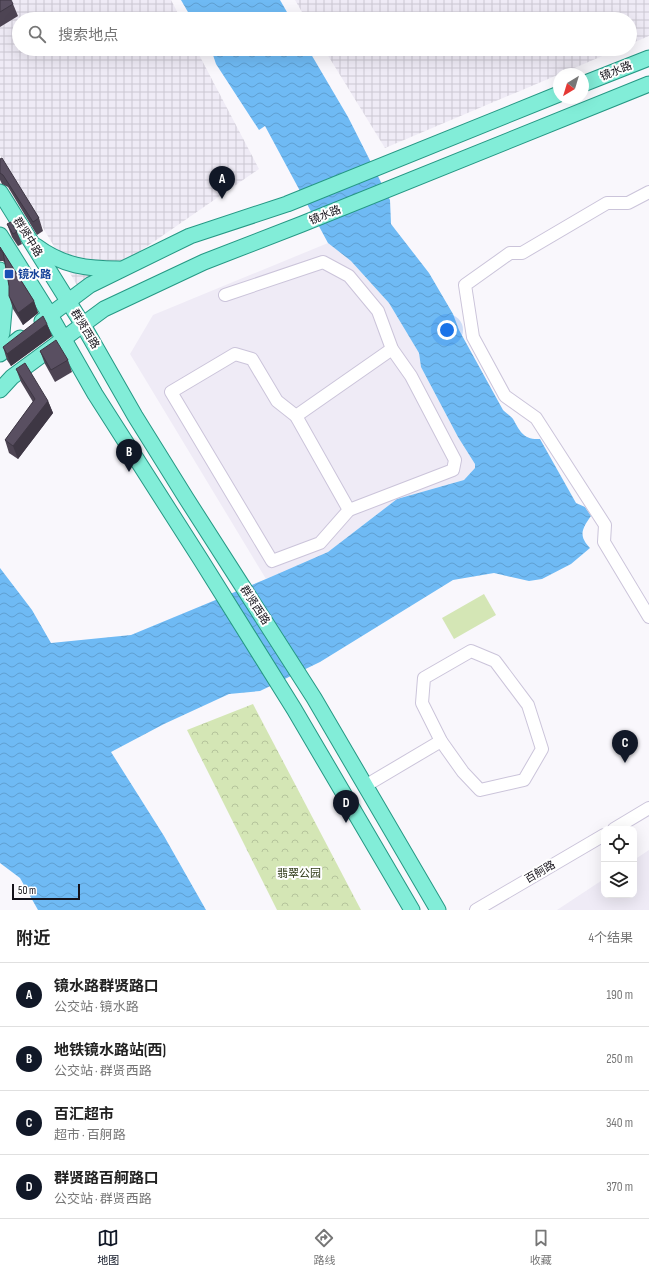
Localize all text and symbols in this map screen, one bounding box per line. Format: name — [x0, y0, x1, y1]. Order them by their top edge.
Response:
search box — [12, 12, 637, 56]
icon: search — [26, 23, 48, 45]
text: 搜索地点 — [58, 26, 118, 45]
street label: 镜水路 — [598, 59, 634, 83]
north arrow — [553, 68, 589, 104]
pin: A — [209, 166, 235, 199]
street label: 镜水路 — [307, 203, 343, 227]
street label: 群贤中路 — [11, 215, 45, 259]
marker: 镜水路 — [3, 268, 15, 280]
place label: 镜水路 — [18, 268, 52, 281]
street label: 群贤西路 — [68, 307, 102, 351]
your location — [437, 320, 457, 340]
pin: B — [116, 439, 142, 472]
street label: 群贤西路 — [238, 583, 272, 627]
pin: C — [612, 730, 638, 763]
pin: D — [333, 790, 359, 823]
map controls — [601, 826, 637, 898]
button: locate — [601, 826, 637, 862]
street label: 百舸路 — [522, 858, 558, 886]
button: layers — [601, 862, 637, 898]
park label: 翡翠公园 — [277, 867, 321, 880]
scale bar — [12, 882, 80, 901]
text: 50 m — [18, 884, 36, 897]
text: 附近 — [16, 929, 50, 949]
text: 4个结果 — [589, 930, 633, 946]
text: 镜水路群贤路口 — [54, 977, 159, 996]
text: A — [26, 987, 32, 1003]
text: 190 m — [606, 987, 633, 1003]
text: 公交站 · 镜水路 — [54, 999, 139, 1015]
text: 地铁镜水路站(西) — [54, 1041, 166, 1060]
text: B — [26, 1051, 32, 1067]
text: 250 m — [606, 1051, 633, 1067]
text: 公交站 · 群贤西路 — [54, 1063, 152, 1079]
text: 百汇超市 — [54, 1105, 114, 1124]
text: C — [26, 1115, 32, 1131]
text: 340 m — [606, 1115, 633, 1131]
text: 超市 · 百舸路 — [54, 1127, 126, 1143]
text: 群贤路百舸路口 — [54, 1169, 159, 1188]
text: D — [26, 1179, 32, 1195]
text: 370 m — [606, 1179, 633, 1195]
text: 公交站 · 群贤西路 — [54, 1191, 152, 1207]
tab: 地图 — [97, 1227, 119, 1267]
tab: 路线 — [313, 1227, 335, 1267]
tab: 收藏 — [530, 1227, 552, 1267]

